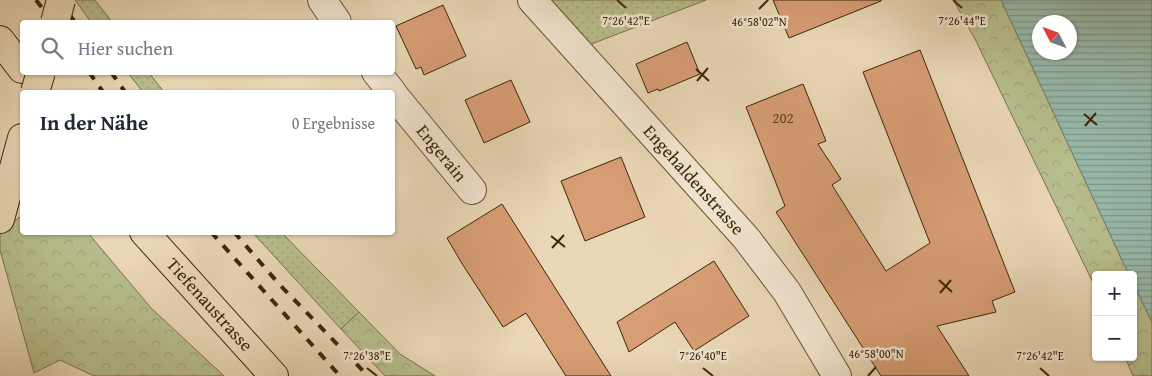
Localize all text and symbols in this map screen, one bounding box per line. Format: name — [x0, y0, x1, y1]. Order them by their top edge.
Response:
text: 7°26'42"E — [602, 12, 650, 29]
text: 7°26'44"E — [938, 12, 986, 29]
text: 46°58'02"N — [731, 13, 787, 30]
north arrow — [1032, 15, 1077, 60]
search box — [20, 20, 395, 75]
icon: search — [38, 34, 66, 62]
text: Hier suchen — [78, 34, 173, 62]
text: In der Nähe — [40, 107, 148, 138]
house number: 202 — [772, 107, 794, 128]
text: 0 Ergebnisse — [292, 111, 375, 135]
street label: Engerain — [410, 118, 474, 188]
street label: Engehaldenstrasse — [637, 118, 751, 241]
street label: Tiefenaustrasse — [160, 251, 260, 357]
map controls — [1092, 271, 1137, 361]
button: + — [1092, 271, 1137, 316]
button: − — [1092, 316, 1137, 361]
text: 46°58'00"N — [848, 345, 904, 362]
text: 7°26'38"E — [343, 347, 391, 364]
text: 7°26'40"E — [679, 347, 727, 364]
text: 7°26'42"E — [1016, 347, 1064, 364]

